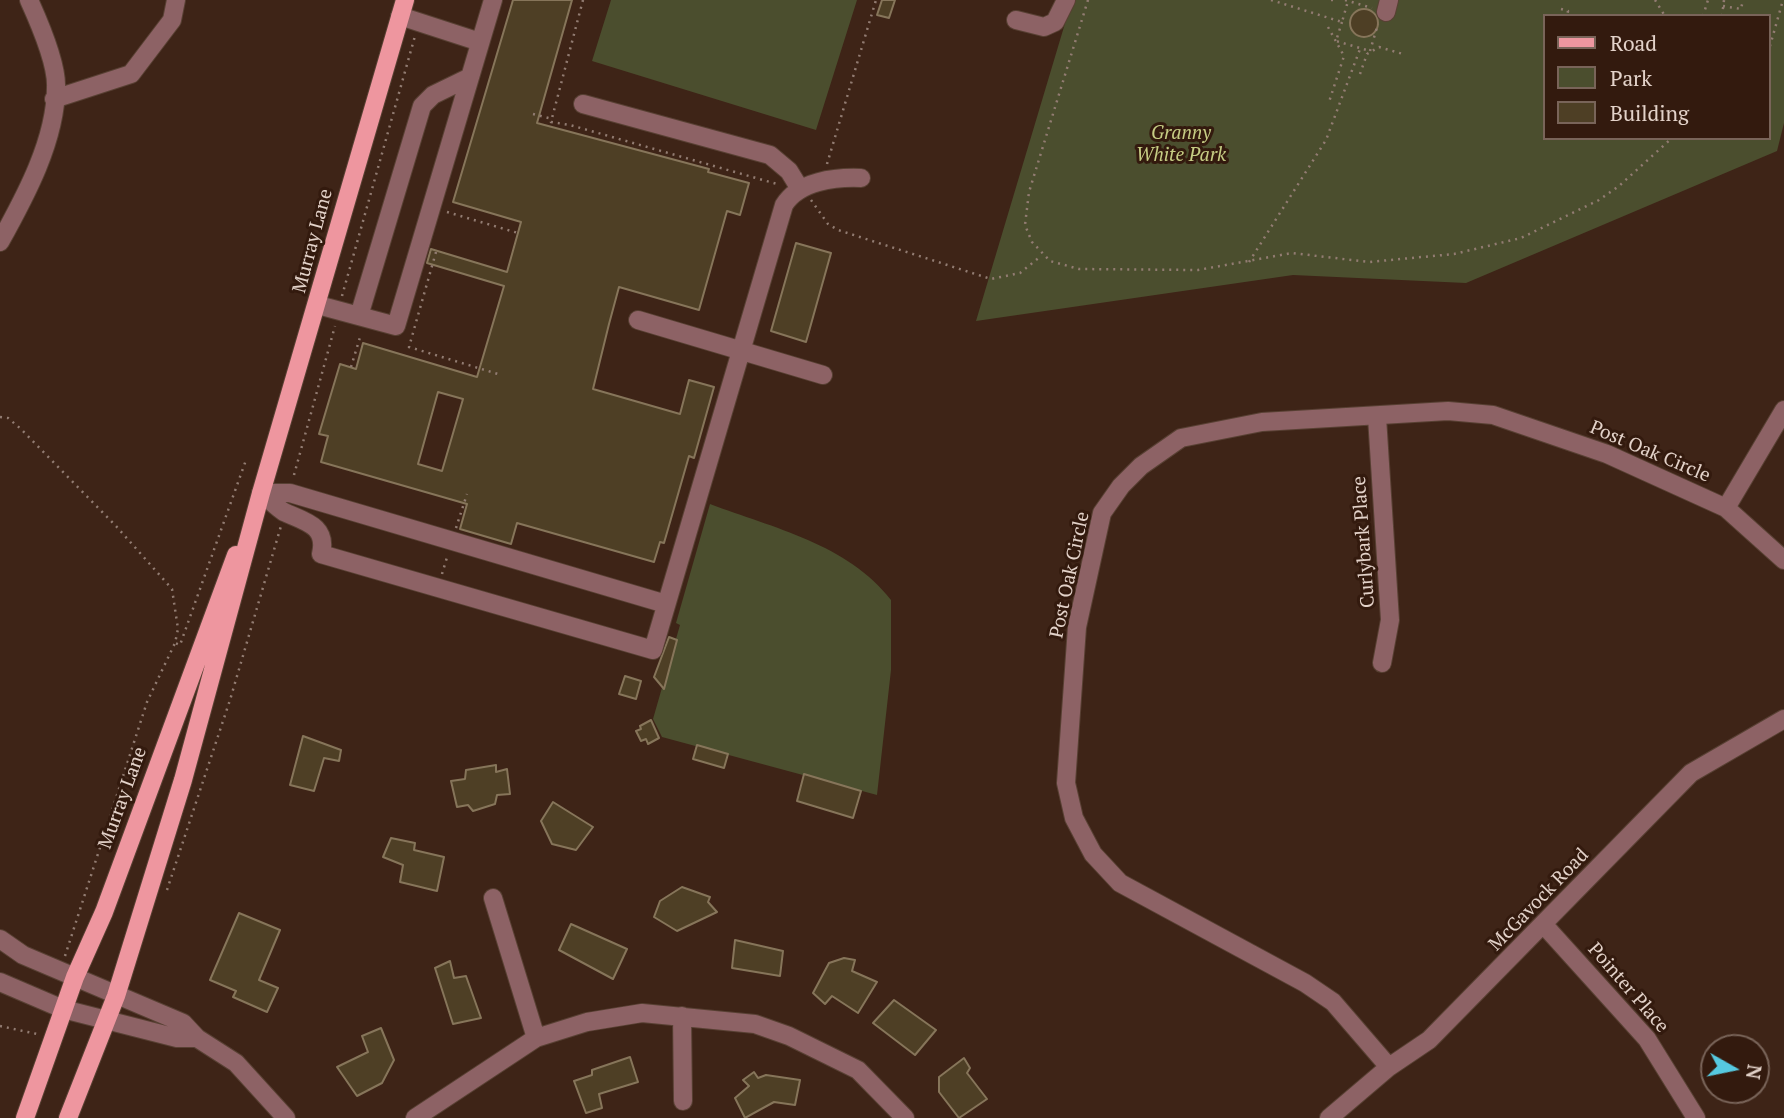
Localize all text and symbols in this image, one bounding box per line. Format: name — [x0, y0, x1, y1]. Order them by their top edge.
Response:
legend — [1542, 14, 1770, 140]
text: Road — [1610, 29, 1657, 57]
text: Park — [1610, 64, 1652, 92]
text: Building — [1610, 99, 1689, 127]
park label: Granny White Park — [1136, 123, 1226, 167]
street label: Murray Lane — [288, 187, 338, 295]
street label: Post Oak Circle — [1586, 416, 1714, 488]
street label: Curlybark Place — [1348, 475, 1380, 609]
street label: Post Oak Circle — [1045, 510, 1095, 640]
street label: Murray Lane — [94, 744, 152, 852]
street label: McGavock Road — [1484, 844, 1594, 956]
street label: Pointer Place — [1583, 938, 1673, 1038]
north arrow — [1700, 1034, 1770, 1104]
text: N — [1741, 1063, 1768, 1081]

